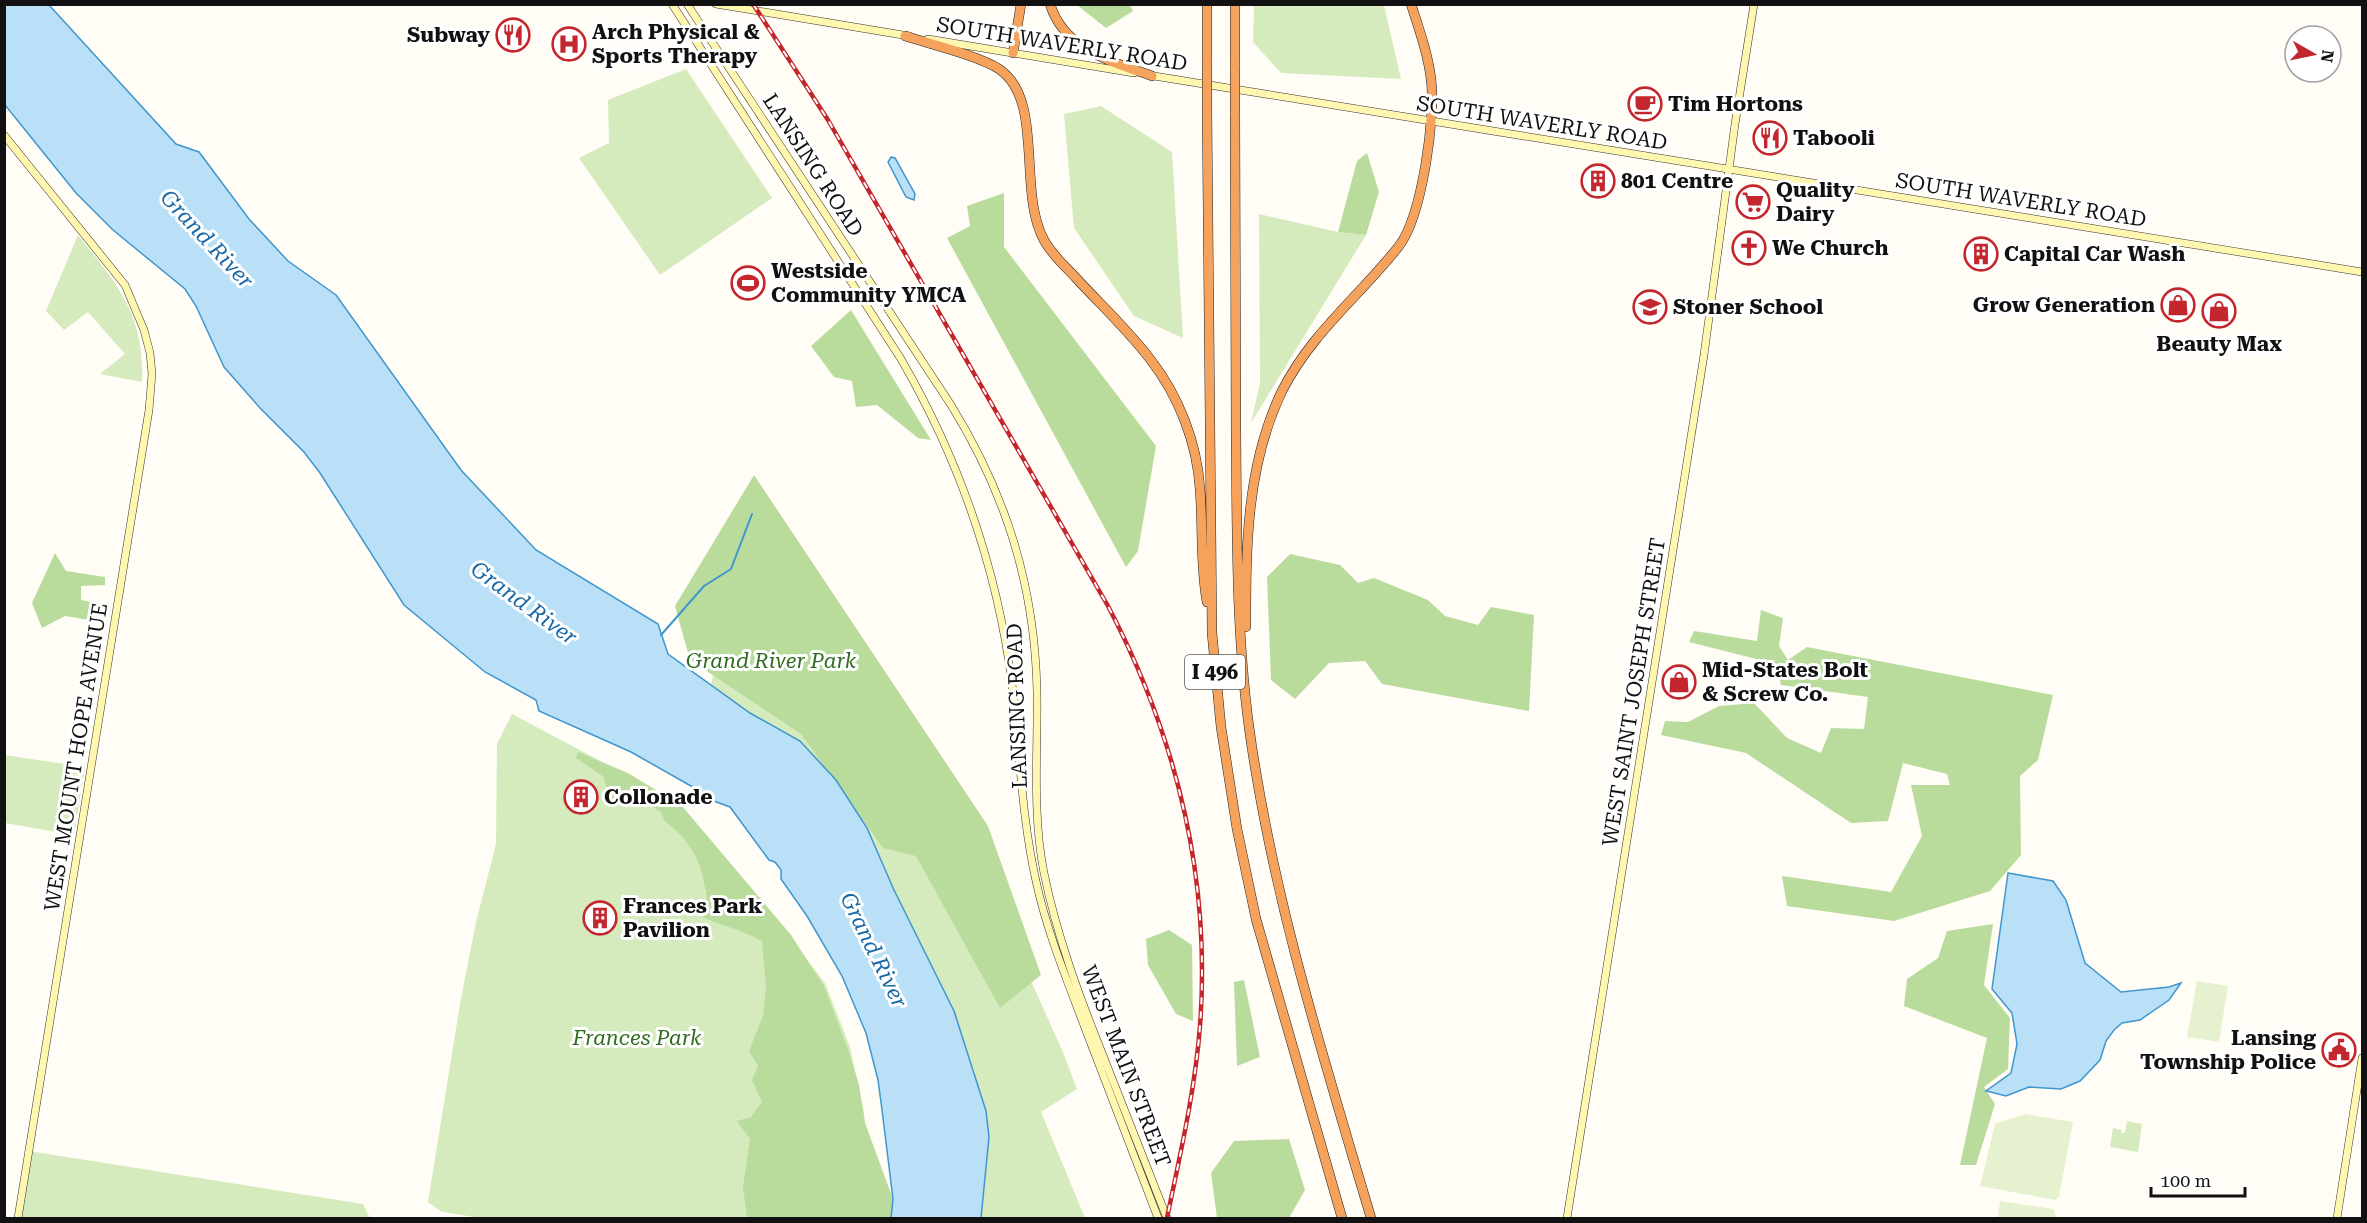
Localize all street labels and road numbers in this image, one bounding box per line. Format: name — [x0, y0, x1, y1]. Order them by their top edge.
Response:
street label: SOUTH WAVERLY ROAD — [935, 12, 1189, 76]
street label: LANSING ROAD — [758, 89, 868, 241]
street label: SOUTH WAVERLY ROAD — [1415, 91, 1669, 155]
street label: SOUTH WAVERLY ROAD — [1894, 168, 2148, 232]
street label: WEST SAINT JOSEPH STREET — [1598, 536, 1670, 848]
street label: WEST MOUNT HOPE AVENUE — [40, 601, 112, 913]
street label: LANSING ROAD — [1002, 623, 1032, 789]
road number: I 496 — [1185, 655, 1245, 689]
street label: WEST MAIN STREET — [1076, 962, 1176, 1170]

